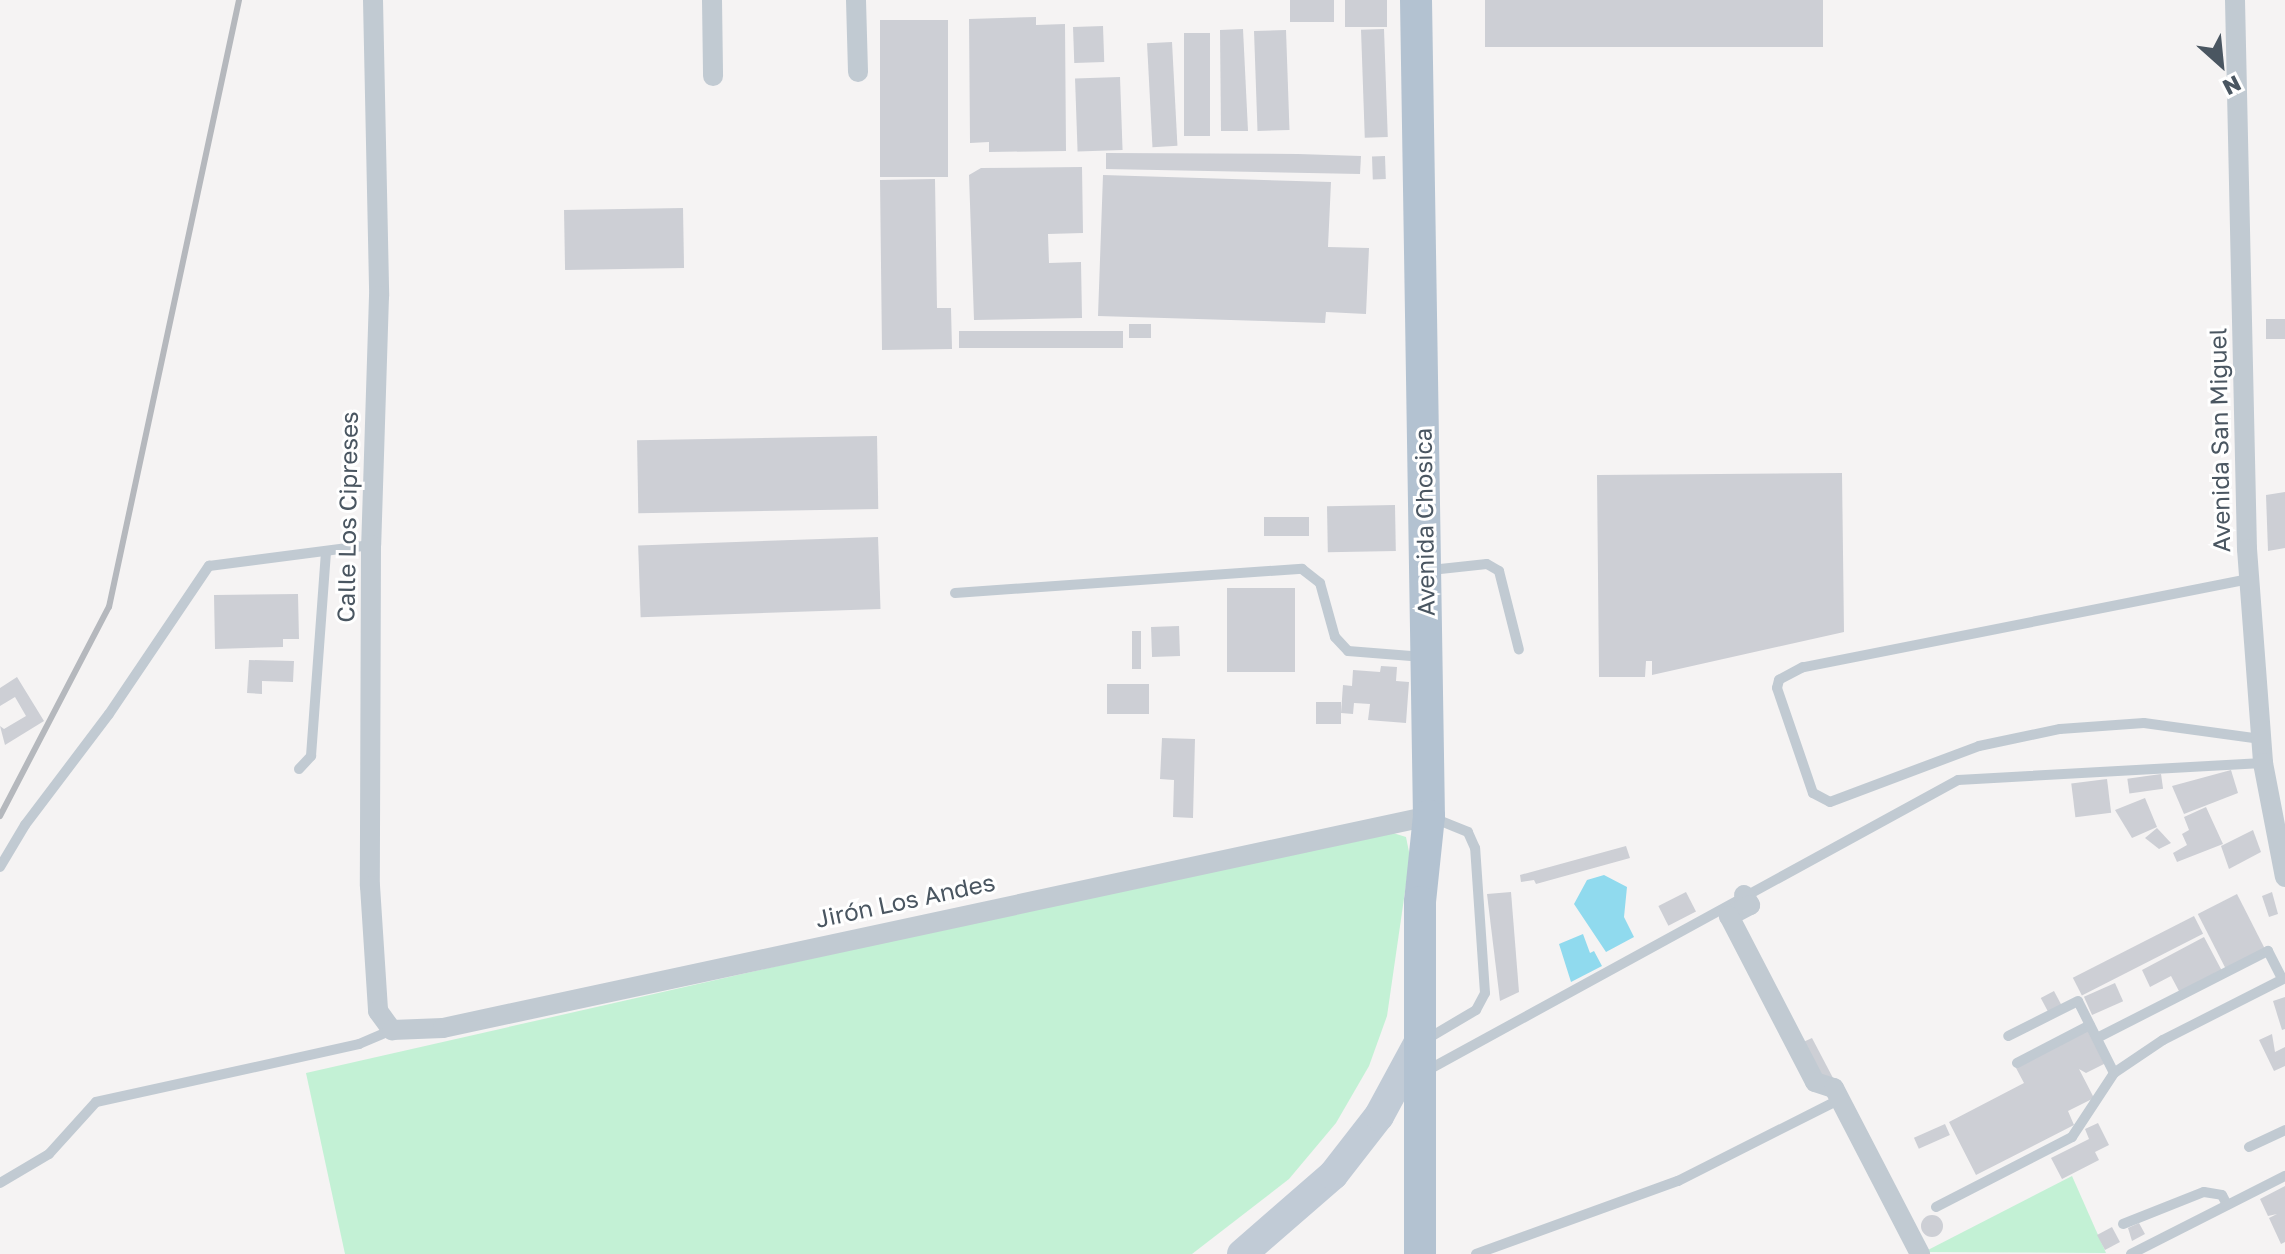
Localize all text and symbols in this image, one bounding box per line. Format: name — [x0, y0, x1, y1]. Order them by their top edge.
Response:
north arrow — [2181, 24, 2261, 104]
text: N — [2219, 70, 2246, 102]
street label: Avenida San Miguel — [2203, 327, 2235, 553]
street label: Calle Los Cipreses — [331, 411, 363, 623]
street label: Avenida Chosica — [1408, 428, 1440, 616]
street label: Jirón Los Andes — [813, 867, 997, 933]

